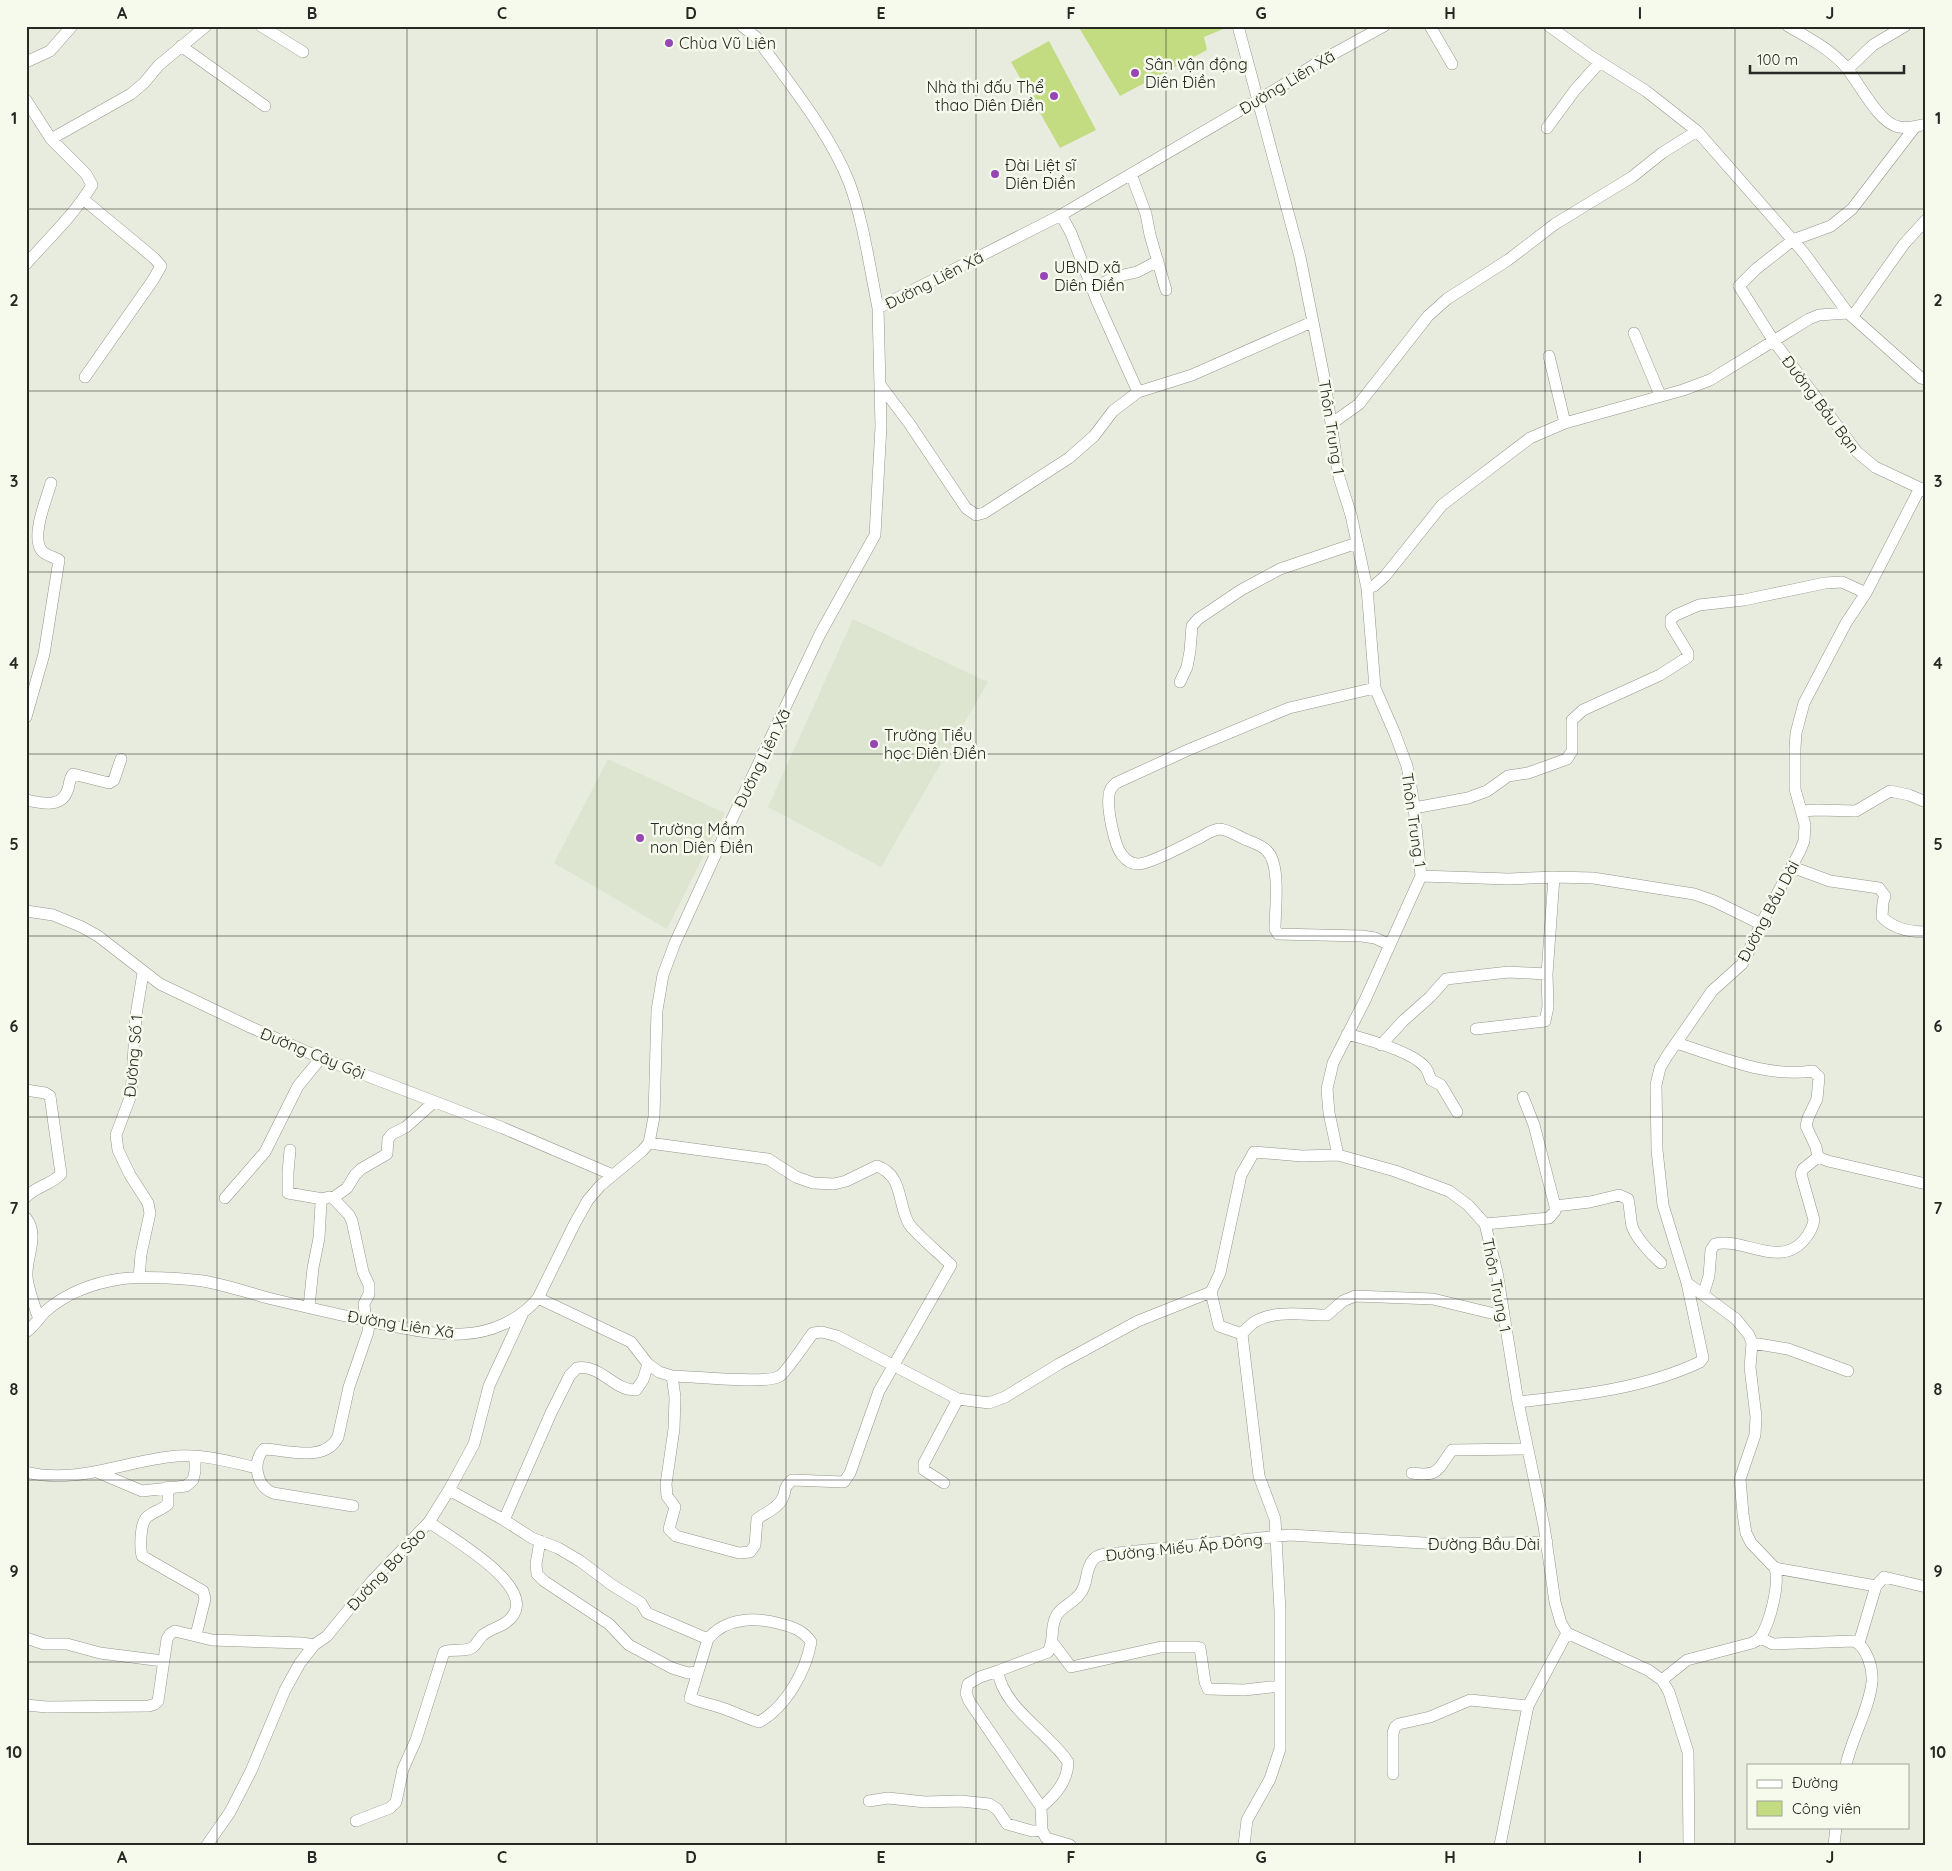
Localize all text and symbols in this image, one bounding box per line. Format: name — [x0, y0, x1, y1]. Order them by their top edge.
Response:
text: A — [117, 3, 128, 23]
text: B — [307, 3, 317, 23]
text: C — [497, 3, 507, 23]
text: D — [685, 3, 697, 23]
text: E — [876, 3, 886, 23]
text: F — [1067, 3, 1076, 23]
text: G — [1255, 3, 1267, 23]
text: H — [1444, 3, 1456, 23]
text: I — [1638, 3, 1642, 23]
text: J — [1826, 3, 1834, 23]
place label: Chùa Vũ Liên — [679, 33, 776, 53]
marker: Chùa Vũ Liên — [663, 37, 675, 49]
scale bar — [1750, 42, 1903, 74]
street label: Đường Liên Xã — [1236, 46, 1338, 118]
text: 100 m — [1757, 50, 1798, 69]
place label: Sân vận động Diên Điền — [1145, 54, 1248, 92]
marker: Sân vận động Diên Điền — [1129, 67, 1141, 79]
place label: Nhà thi đấu Thể thao Diên Điền — [926, 77, 1044, 115]
marker: Nhà thi đấu Thể thao Diên Điền — [1048, 90, 1060, 102]
text: 1 — [11, 108, 17, 128]
text: 1 — [1935, 108, 1941, 128]
place label: Đài Liệt sĩ Diên Điền — [1005, 155, 1077, 193]
marker: Đài Liệt sĩ Diên Điền — [989, 168, 1001, 180]
street label: Đường Liên Xã — [881, 247, 987, 313]
place label: UBND xã Diên Điền — [1054, 257, 1125, 295]
marker: UBND xã Diên Điền — [1038, 270, 1050, 282]
text: 2 — [9, 290, 19, 310]
text: 2 — [1933, 290, 1943, 310]
street label: Đường Bầu Bạn — [1778, 351, 1864, 457]
street label: Thôn Trung 1 — [1315, 378, 1349, 476]
text: 3 — [10, 471, 18, 491]
text: 3 — [1934, 471, 1942, 491]
text: 4 — [9, 653, 19, 673]
text: 4 — [1933, 653, 1943, 673]
street label: Đường Liên Xã — [729, 705, 795, 811]
place label: Trường Tiểu học Diên Điền — [884, 725, 986, 763]
marker: Trường Tiểu học Diên Điền — [868, 738, 880, 750]
street label: Thôn Trung 1 — [1397, 771, 1431, 869]
place label: Trường Mầm non Diên Điền — [650, 819, 753, 857]
marker: Trường Mầm non Diên Điền — [634, 832, 646, 844]
text: 5 — [9, 834, 19, 854]
text: 5 — [1933, 834, 1943, 854]
street label: Đường Bầu Dài — [1733, 857, 1803, 965]
street label: Đường Số 1 — [119, 1014, 147, 1098]
text: 6 — [10, 1016, 19, 1036]
text: 6 — [1934, 1016, 1943, 1036]
street label: Đường Cây Gội — [257, 1023, 369, 1083]
text: 7 — [10, 1198, 19, 1218]
text: 7 — [1934, 1198, 1943, 1218]
street label: Thôn Trung 1 — [1478, 1236, 1516, 1334]
street label: Đường Liên Xã — [346, 1306, 456, 1342]
text: 8 — [10, 1379, 19, 1399]
text: 8 — [1934, 1379, 1943, 1399]
street label: Đường Ba Sào — [342, 1523, 430, 1615]
street label: Đường Miếu Ấp Đông — [1104, 1529, 1264, 1565]
street label: Đường Bầu Dài — [1428, 1534, 1540, 1554]
text: 9 — [9, 1561, 19, 1581]
text: 9 — [1933, 1561, 1943, 1581]
text: 10 — [6, 1742, 22, 1762]
text: 10 — [1930, 1742, 1946, 1762]
legend — [1747, 1764, 1910, 1828]
text: Đường — [1792, 1773, 1838, 1792]
text: Công viên — [1792, 1799, 1861, 1818]
text: A — [117, 1847, 128, 1867]
text: B — [307, 1847, 317, 1867]
text: C — [497, 1847, 507, 1867]
text: D — [685, 1847, 697, 1867]
text: E — [876, 1847, 886, 1867]
text: F — [1067, 1847, 1076, 1867]
text: G — [1255, 1847, 1267, 1867]
text: H — [1444, 1847, 1456, 1867]
text: I — [1638, 1847, 1642, 1867]
text: J — [1826, 1847, 1834, 1867]

